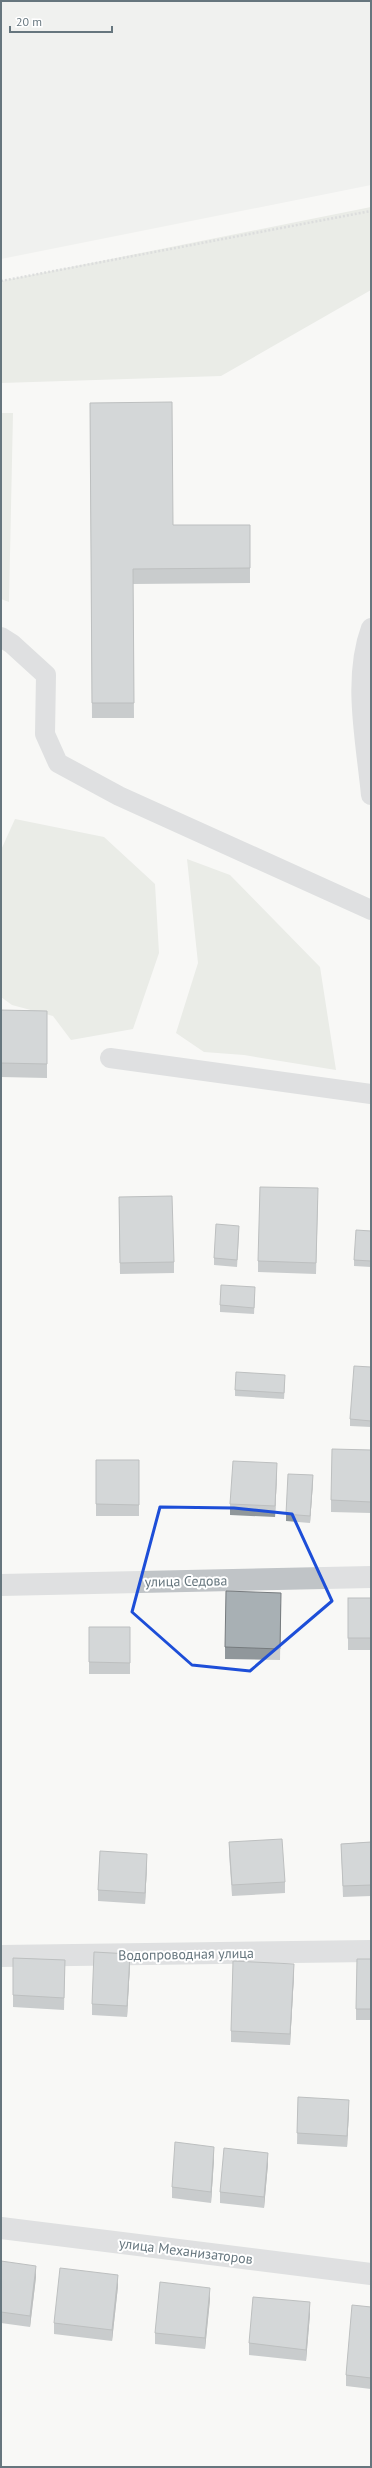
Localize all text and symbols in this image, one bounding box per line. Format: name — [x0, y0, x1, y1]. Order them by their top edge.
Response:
scale bar — [10, 8, 112, 34]
text: 20 m — [16, 14, 42, 29]
street label: улица Седова — [145, 1571, 228, 1591]
street label: Водопроводная улица — [118, 1944, 254, 1964]
street label: улица Механизаторов — [118, 2234, 254, 2268]

